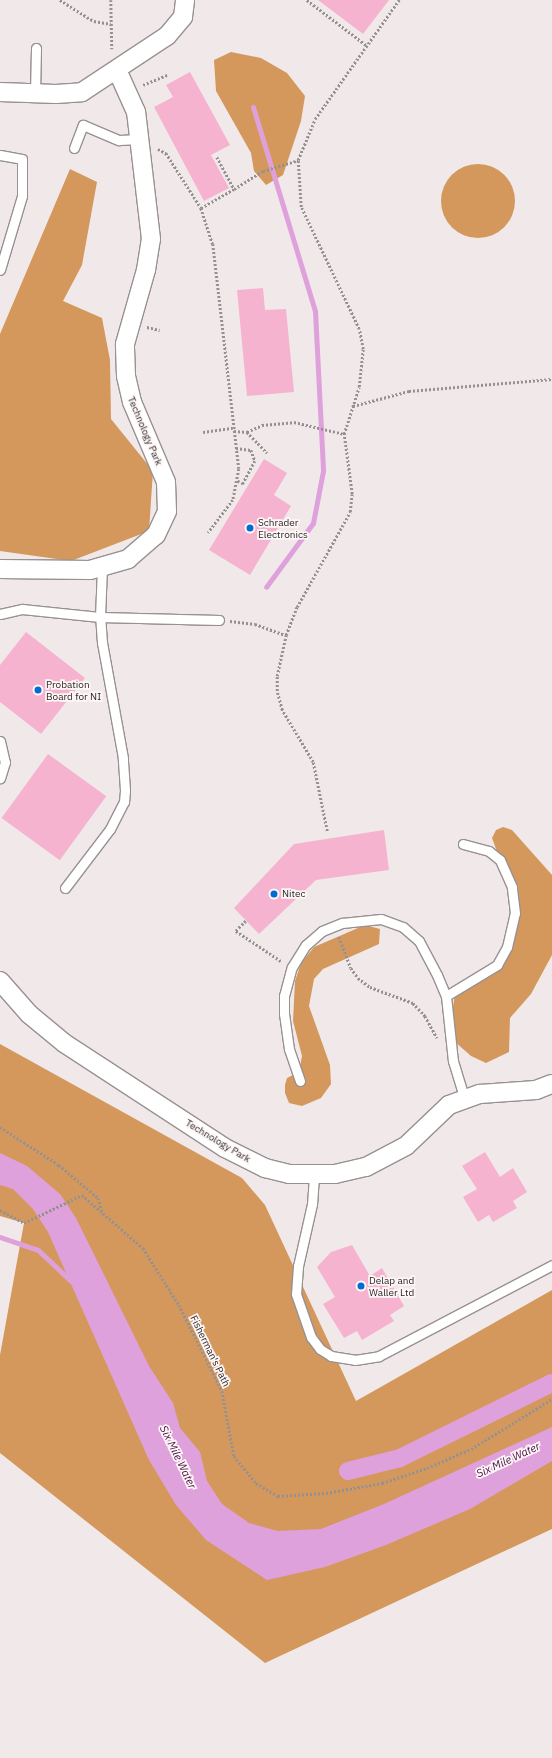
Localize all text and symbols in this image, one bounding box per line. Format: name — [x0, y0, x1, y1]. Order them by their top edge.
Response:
street label: Technology Park — [125, 395, 165, 467]
place label: Schrader Electronics — [258, 516, 308, 540]
marker: Schrader Electronics — [245, 523, 255, 533]
place label: Probation Board for NI — [46, 678, 101, 702]
marker: Probation Board for NI — [33, 685, 43, 695]
place label: Nitec — [282, 888, 306, 900]
marker: Nitec — [269, 889, 279, 899]
street label: Technology Park — [183, 1117, 253, 1165]
place label: Delap and Waller Ltd — [369, 1274, 414, 1298]
marker: Delap and Waller Ltd — [356, 1281, 366, 1291]
street label: Fisherman's Path — [188, 1314, 232, 1388]
water label: Six Mile Water — [157, 1423, 199, 1491]
water label: Six Mile Water — [474, 1439, 542, 1481]

